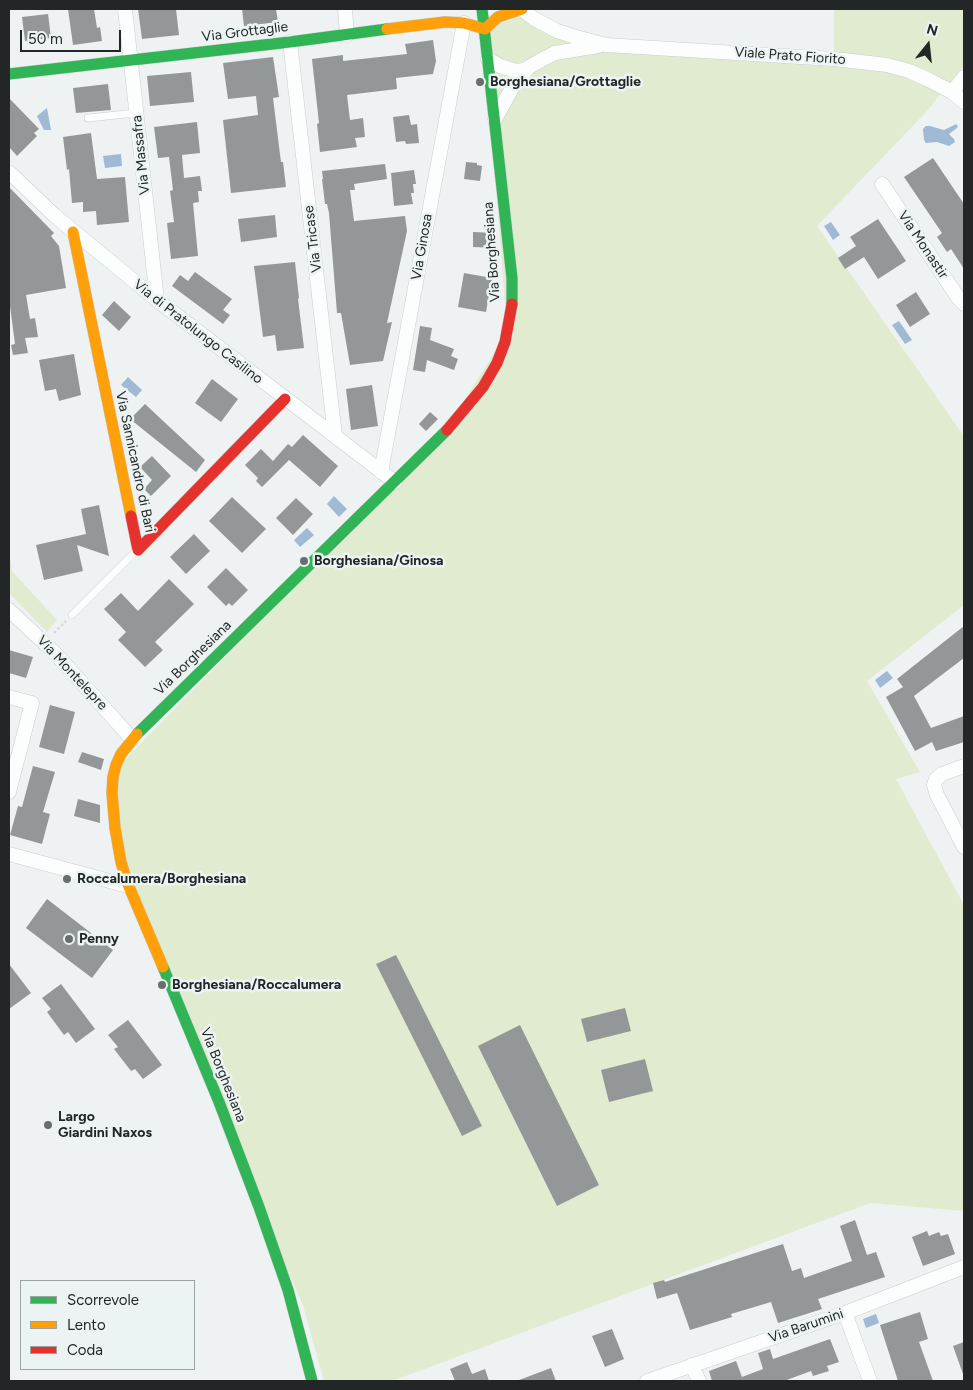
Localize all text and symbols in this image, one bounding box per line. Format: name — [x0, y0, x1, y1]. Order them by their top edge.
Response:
street label: Via Grottaglie — [201, 18, 289, 46]
scale bar — [22, 20, 124, 52]
north arrow — [903, 20, 953, 70]
text: N — [925, 20, 940, 40]
text: 50 m — [28, 30, 63, 48]
street label: Viale Prato Fiorito — [734, 44, 846, 68]
place label: Borghesiana/Grottaglie — [490, 74, 641, 90]
marker: Borghesiana/Grottaglie — [474, 76, 486, 88]
street label: Via Massafra — [128, 114, 154, 196]
street label: Via Borghesiana — [480, 201, 504, 303]
street label: Via Tricase — [301, 204, 325, 274]
street label: Via Monastir — [894, 208, 952, 282]
street label: Via Ginosa — [408, 213, 436, 281]
street label: Via di Pratolungo Casilino — [130, 276, 266, 388]
street label: Via Sannicandro di Bari — [112, 390, 158, 534]
place label: Borghesiana/Ginosa — [314, 553, 443, 569]
marker: Borghesiana/Ginosa — [298, 555, 310, 567]
street label: Via Borghesiana — [151, 617, 235, 699]
street label: Via Montelepre — [33, 632, 111, 714]
place label: Roccalumera/Borghesiana — [77, 871, 246, 887]
marker: Roccalumera/Borghesiana — [61, 873, 73, 885]
place label: Penny — [79, 931, 119, 947]
marker: Penny — [63, 933, 75, 945]
place label: Borghesiana/Roccalumera — [172, 977, 341, 993]
marker: Borghesiana/Roccalumera — [156, 979, 168, 991]
street label: Via Borghesiana — [196, 1025, 250, 1125]
place label: Largo Giardini Naxos — [58, 1109, 152, 1142]
marker: Largo Giardini Naxos — [42, 1119, 54, 1131]
legend — [20, 1280, 195, 1370]
text: Scorrevole — [67, 1291, 139, 1309]
street label: Via Barumini — [766, 1305, 846, 1347]
text: Lento — [67, 1316, 106, 1334]
text: Coda — [67, 1341, 103, 1359]

